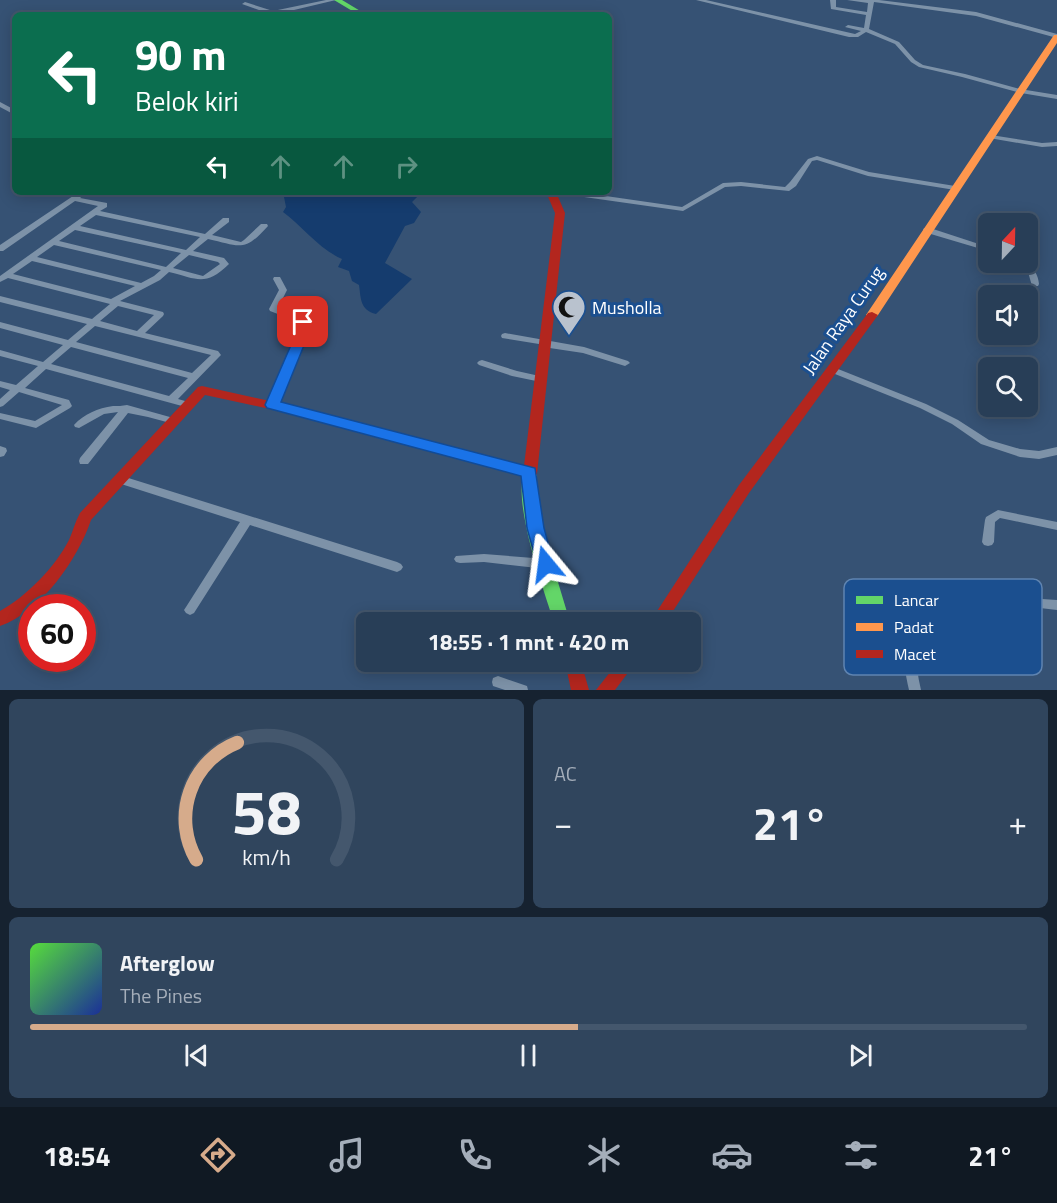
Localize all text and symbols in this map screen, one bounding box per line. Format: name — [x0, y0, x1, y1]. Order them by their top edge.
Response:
text: 90 m — [135, 22, 227, 86]
icon: left — [36, 36, 114, 114]
text: Belok kiri — [135, 80, 239, 121]
icon: left — [201, 150, 234, 183]
icon: ahead — [264, 150, 297, 183]
icon: ahead — [327, 150, 360, 183]
icon: right — [390, 150, 423, 183]
north arrow — [978, 213, 1038, 273]
map controls — [978, 213, 1038, 417]
street label: Jalan Raya Curug — [796, 260, 890, 380]
button: sound — [978, 285, 1038, 345]
mosque icon: Musholla — [551, 289, 587, 336]
place label: Musholla — [592, 294, 662, 321]
pin — [277, 296, 328, 347]
icon: arrive — [286, 305, 319, 338]
button: search — [978, 357, 1038, 417]
position arrow — [514, 532, 578, 596]
legend — [844, 579, 1042, 675]
text: Lancar — [894, 588, 939, 612]
speed limit sign: 60 — [18, 594, 96, 672]
text: Padat — [894, 615, 934, 639]
text: 18:55 · 1 mnt · 420 m — [428, 625, 629, 659]
text: Macet — [894, 642, 936, 666]
text: AC — [554, 758, 577, 789]
text: 58 — [232, 763, 301, 858]
text: 21° — [753, 789, 828, 857]
text: − — [554, 798, 572, 848]
text: + — [1009, 798, 1027, 848]
text: km/h — [242, 842, 291, 874]
text: Afterglow — [120, 946, 215, 980]
text: The Pines — [120, 980, 202, 1011]
icon: previous — [180, 1039, 213, 1072]
icon: pause — [512, 1039, 545, 1072]
icon: next — [844, 1039, 877, 1072]
icon: directions — [197, 1134, 239, 1176]
icon: music — [326, 1134, 368, 1176]
icon: phone — [454, 1134, 496, 1176]
icon: climate — [583, 1134, 625, 1176]
icon: car — [711, 1134, 753, 1176]
icon: filters — [840, 1134, 882, 1176]
text: 18:54 — [43, 1135, 111, 1176]
text: 21° — [968, 1135, 1014, 1176]

